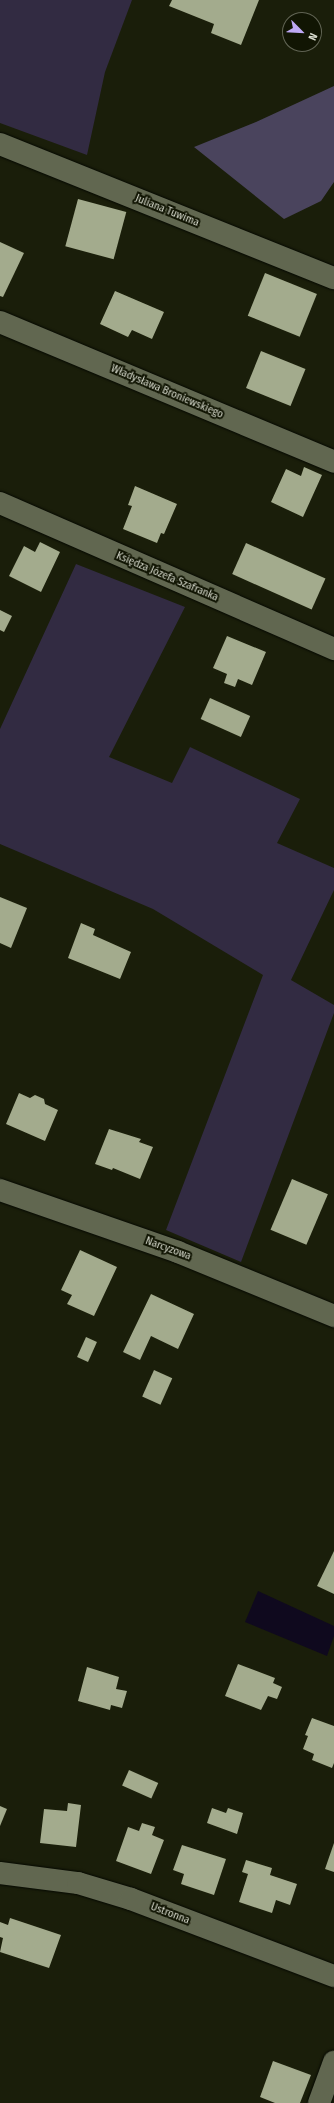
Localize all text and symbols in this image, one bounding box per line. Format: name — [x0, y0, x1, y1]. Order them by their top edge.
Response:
north arrow — [282, 12, 322, 52]
text: N — [305, 31, 320, 42]
street label: Juliana Tuwima — [133, 192, 201, 230]
street label: Władysława Broniewskiego — [109, 362, 225, 422]
street label: Księdza Józefa Szafranka — [114, 549, 220, 605]
street label: Narcyzowa — [143, 1235, 193, 1263]
street label: Ustronna — [148, 1900, 192, 1928]

